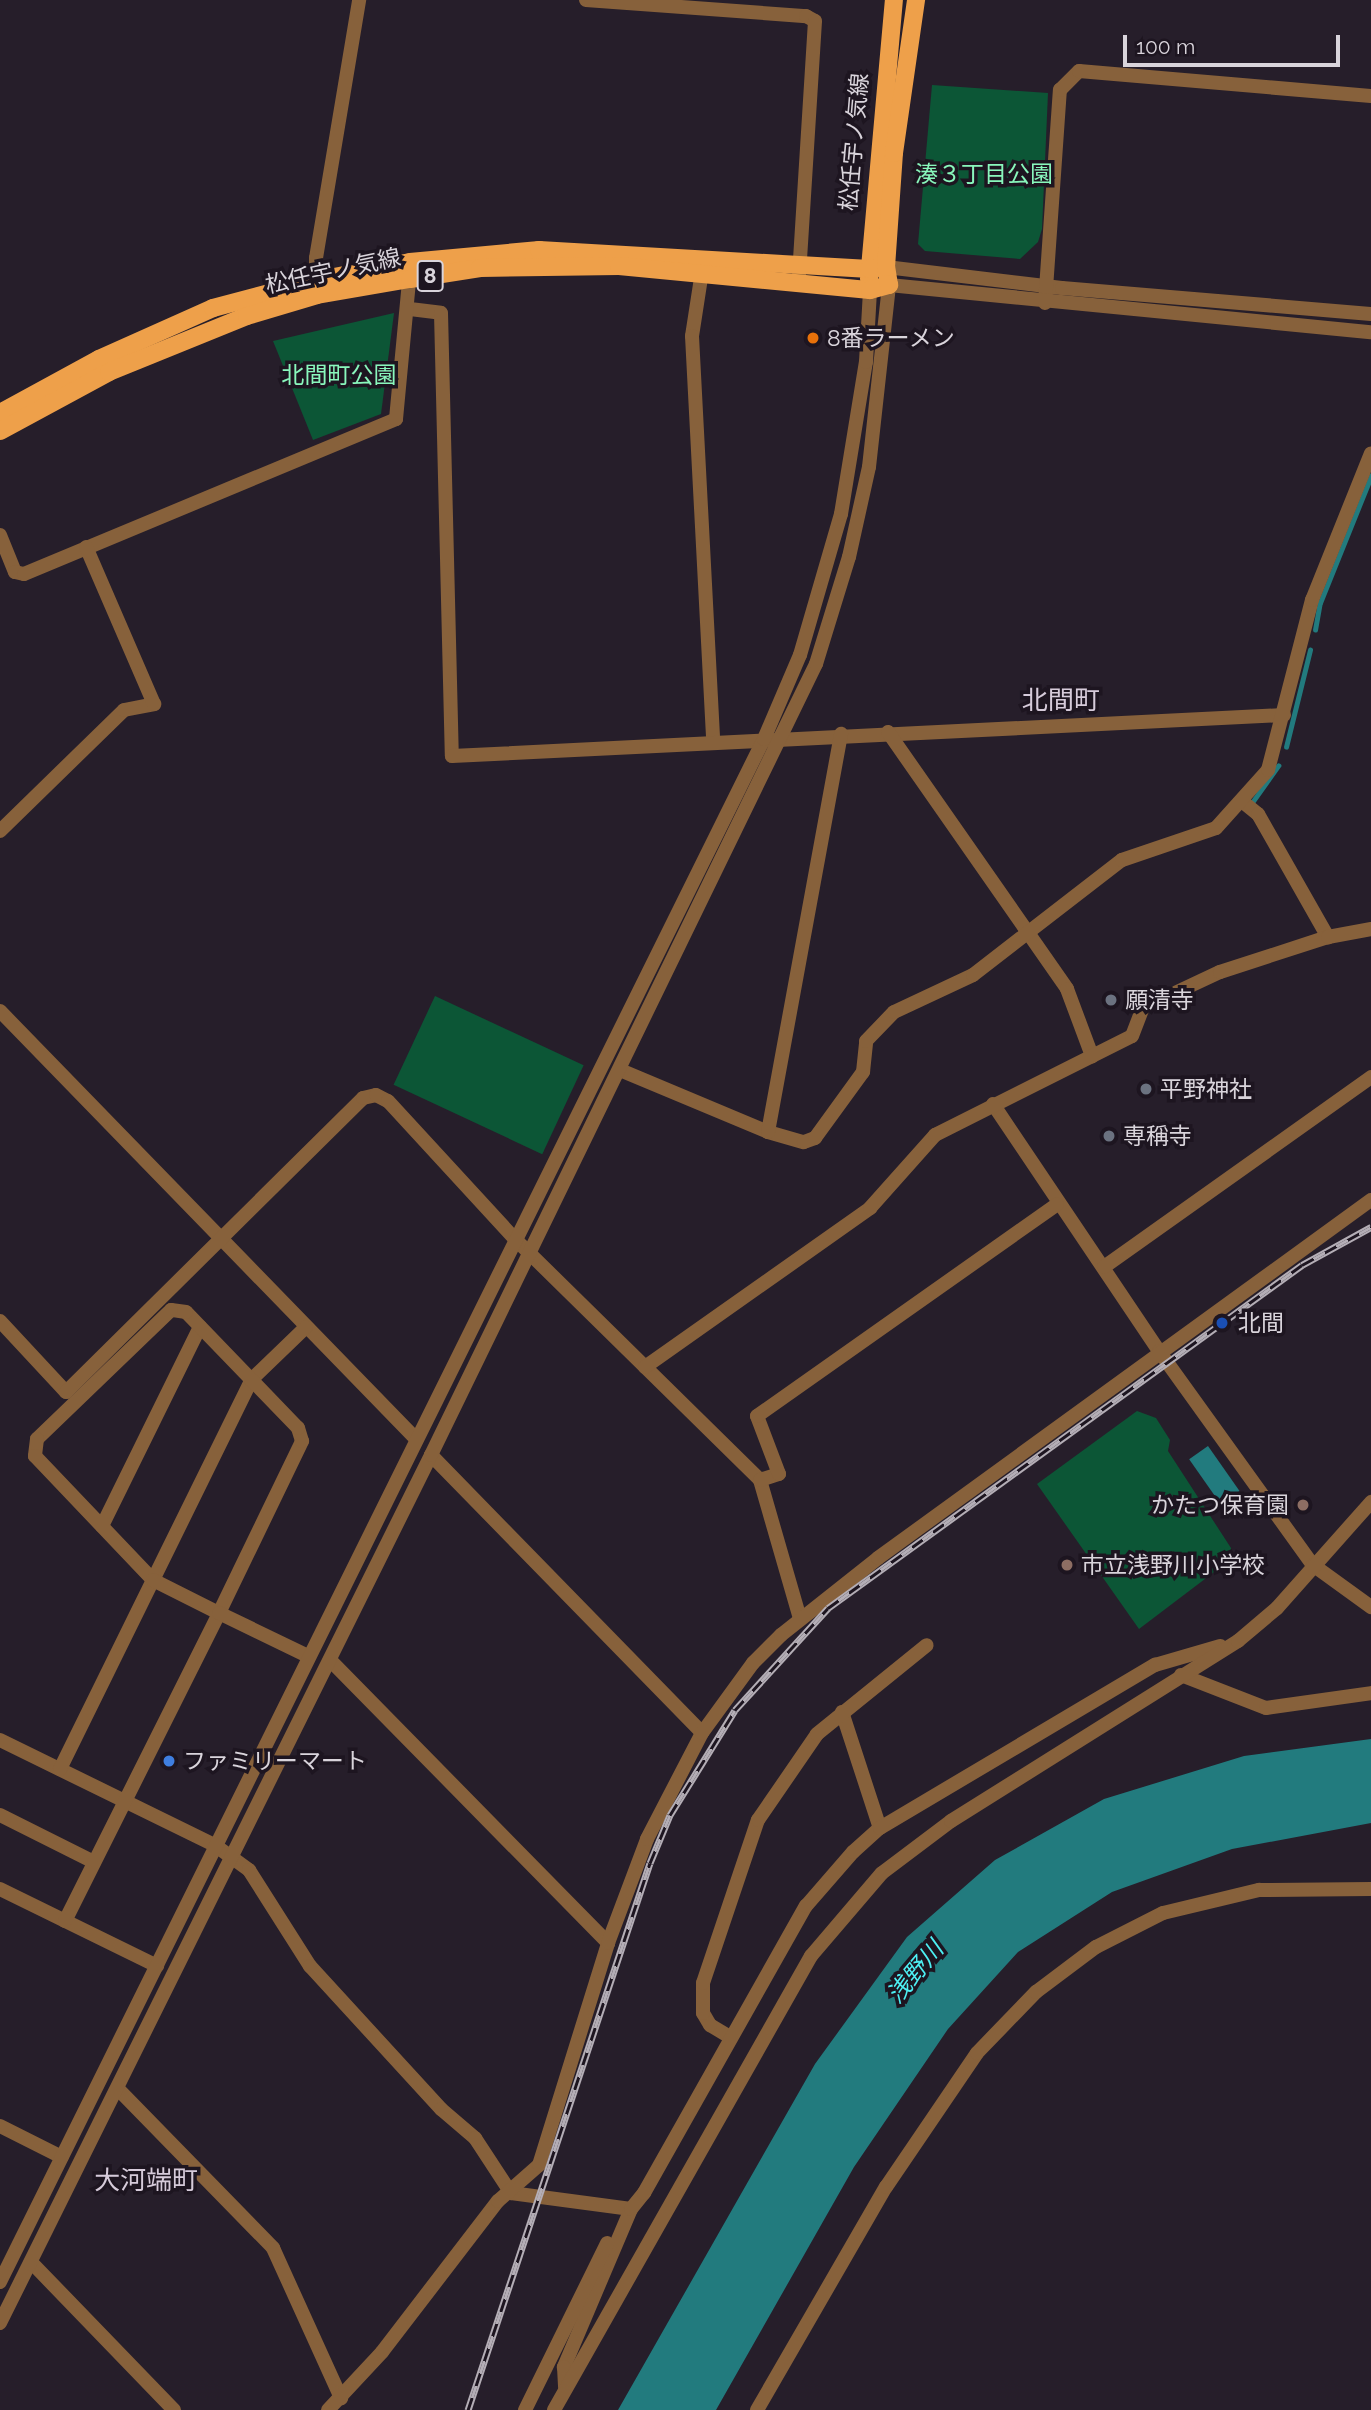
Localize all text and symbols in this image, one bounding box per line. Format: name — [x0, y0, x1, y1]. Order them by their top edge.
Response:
scale bar — [1126, 21, 1343, 65]
text: 100 m — [1136, 34, 1195, 59]
street label: 松任宇ノ気線 — [834, 72, 874, 212]
park label: 湊３丁目公園 — [915, 160, 1053, 188]
street label: 松任宇ノ気線 — [263, 243, 403, 299]
road number: 8 — [416, 258, 444, 294]
place label: 8番ラーメン — [827, 324, 956, 352]
marker: 8番ラーメン — [805, 330, 821, 346]
park label: 北間町公園 — [282, 361, 396, 389]
district label: 北間町 — [1022, 685, 1100, 717]
place label: 願清寺 — [1125, 986, 1194, 1014]
marker: 願清寺 — [1103, 992, 1119, 1008]
place label: 平野神社 — [1160, 1075, 1252, 1103]
marker: 平野神社 — [1138, 1081, 1154, 1097]
place label: 専稱寺 — [1123, 1122, 1192, 1150]
marker: 専稱寺 — [1101, 1128, 1117, 1144]
place label: 北間 — [1238, 1309, 1284, 1337]
marker: 北間 — [1212, 1313, 1232, 1333]
place label: かたつ保育園 — [1151, 1491, 1289, 1519]
marker: かたつ保育園 — [1295, 1497, 1311, 1513]
place label: 市立浅野川小学校 — [1081, 1551, 1265, 1579]
marker: 市立浅野川小学校 — [1059, 1557, 1075, 1573]
place label: ファミリーマート — [183, 1747, 367, 1775]
marker: ファミリーマート — [161, 1753, 177, 1769]
water label: 浅野川 — [881, 1935, 949, 2009]
district label: 大河端町 — [94, 2165, 198, 2197]

